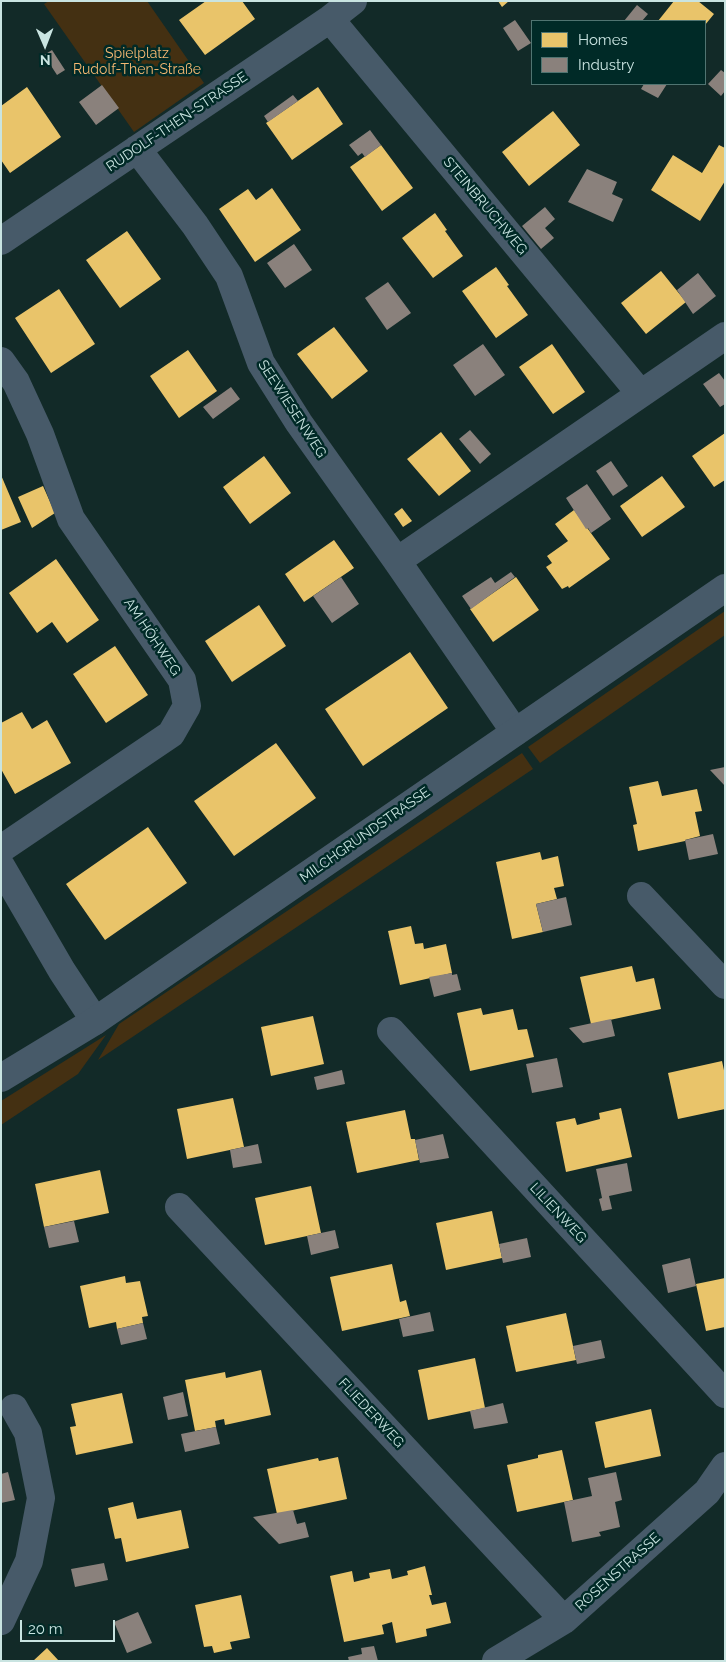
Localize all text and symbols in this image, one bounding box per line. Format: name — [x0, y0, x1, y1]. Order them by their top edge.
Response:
north arrow — [20, 20, 70, 70]
legend — [531, 20, 706, 85]
text: Homes — [578, 31, 628, 49]
park label: Spielplatz Rudolf-Then-Straße — [73, 46, 201, 78]
text: N — [40, 52, 51, 68]
text: Industry — [578, 56, 634, 74]
street label: RUDOLF-THEN-STRASSE — [103, 68, 251, 176]
street label: STEINBRUCHWEG — [439, 154, 531, 258]
street label: SEEWIESENWEG — [254, 357, 330, 461]
street label: AM HÖHWEG — [120, 595, 184, 679]
street label: MILCHGRUNDSTRASSE — [297, 784, 433, 886]
street label: LILIENWEG — [526, 1180, 590, 1246]
street label: FLIEDERWEG — [335, 1375, 407, 1451]
street label: ROSENSTRASSE — [572, 1529, 664, 1615]
scale bar — [22, 1610, 118, 1642]
text: 20 m — [28, 1620, 63, 1638]

